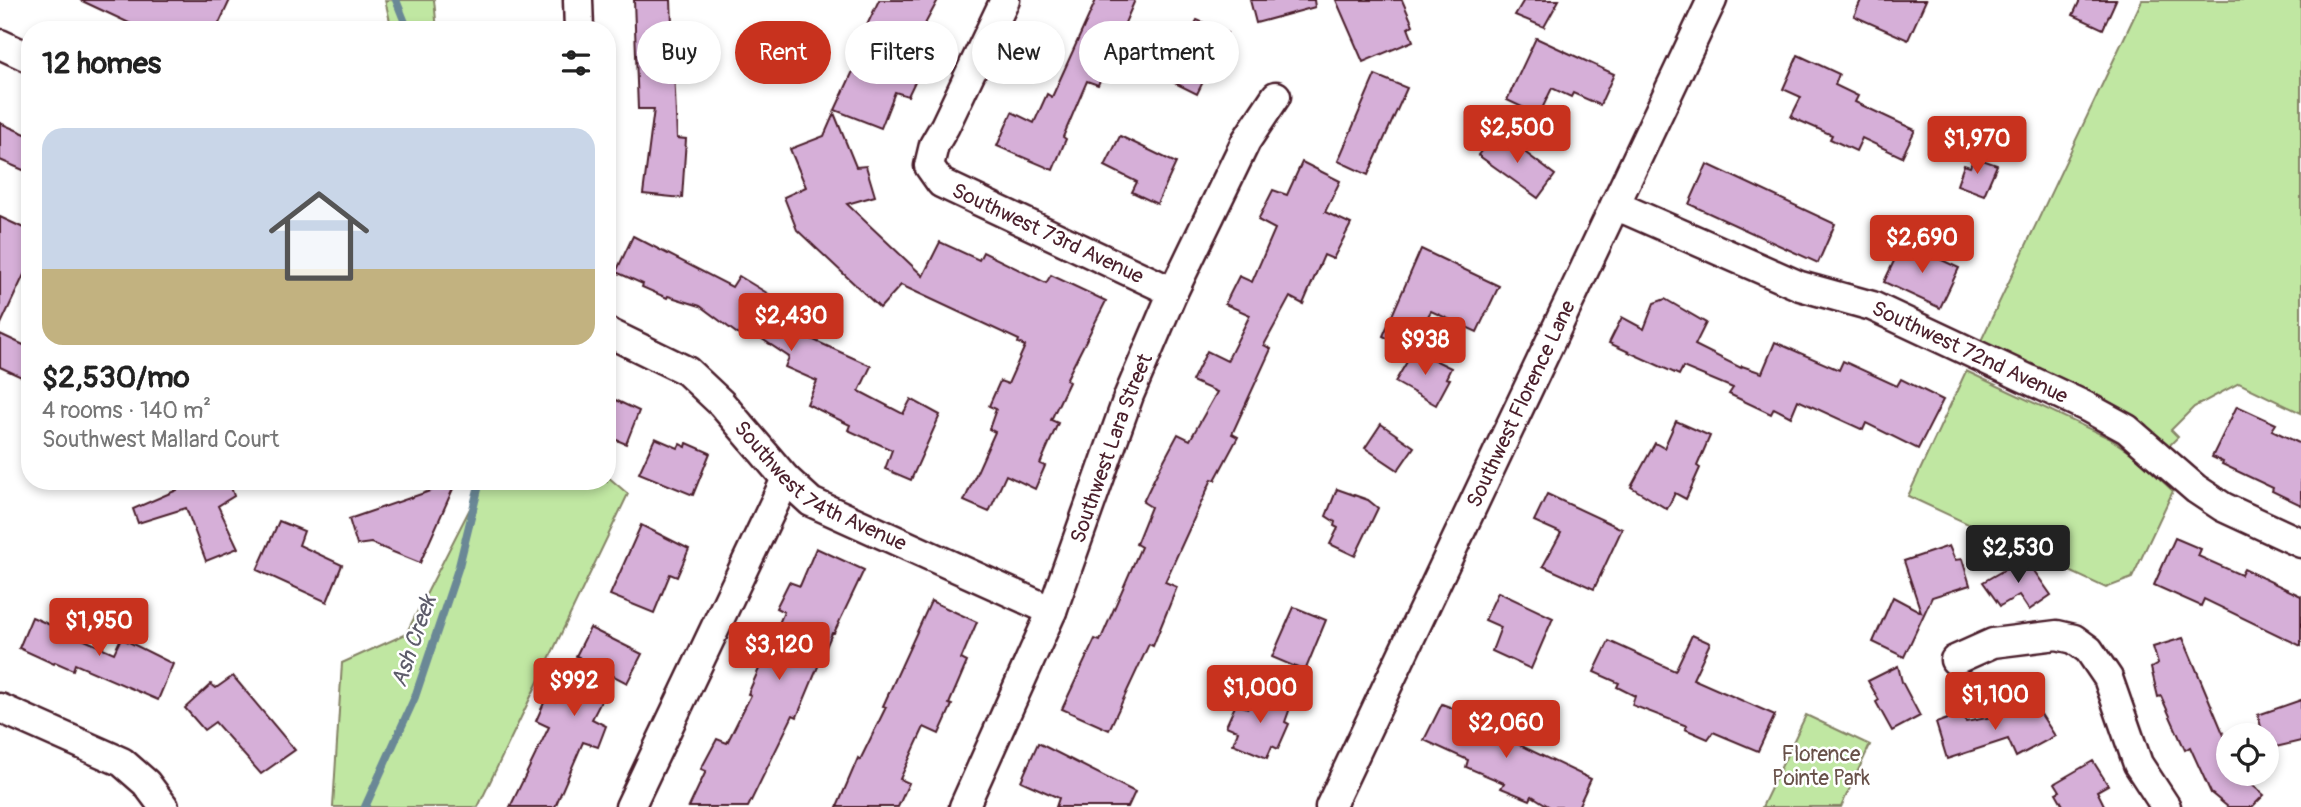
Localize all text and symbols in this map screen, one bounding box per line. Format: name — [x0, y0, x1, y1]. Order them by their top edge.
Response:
chip: Buy — [637, 21, 721, 84]
chip: Rent — [735, 21, 831, 84]
chip: Filters — [845, 21, 958, 84]
chip: New — [972, 21, 1065, 84]
chip: Apartment — [1079, 21, 1239, 84]
icon: filters — [557, 44, 595, 82]
text: 12 homes — [42, 45, 161, 82]
pin: $2,500 — [1460, 106, 1574, 165]
text: $2,500 — [1479, 113, 1555, 142]
pin: $1,970 — [1920, 116, 2034, 176]
text: $1,970 — [1943, 124, 2011, 153]
icon: home — [256, 173, 382, 299]
street label: Southwest 73rd Avenue — [947, 177, 1148, 291]
pin: $2,690 — [1865, 216, 1979, 275]
text: $2,690 — [1886, 223, 1958, 252]
pin: $2,430 — [734, 294, 848, 353]
street label: Southwest 72nd Avenue — [1867, 295, 2073, 410]
street label: Southwest Florence Lane — [1461, 296, 1582, 512]
text: $2,430 — [754, 301, 828, 330]
pin: $938 — [1384, 318, 1466, 377]
text: $938 — [1401, 325, 1449, 354]
street label: Southwest Lara Street — [1064, 349, 1159, 547]
text: $2,530/mo — [42, 359, 190, 396]
text: 4 rooms · 140 m² — [42, 396, 211, 425]
street label: Southwest 74th Avenue — [728, 415, 911, 558]
text: Southwest Mallard Court — [42, 425, 279, 454]
pin: $2,530 — [1961, 526, 2075, 585]
text: $2,530 — [1982, 533, 2054, 562]
water label: Ash Creek — [384, 589, 443, 691]
pin: $1,950 — [42, 598, 156, 658]
text: $1,950 — [65, 606, 133, 635]
pin: $3,120 — [722, 622, 836, 682]
text: $3,120 — [745, 630, 813, 659]
pin: $992 — [533, 658, 615, 718]
text: $992 — [549, 666, 599, 695]
pin: $1,000 — [1203, 666, 1317, 725]
pin: $1,100 — [1938, 672, 2052, 732]
text: $1,000 — [1223, 673, 1297, 702]
text: $1,100 — [1961, 680, 2029, 709]
pin: $2,060 — [1449, 700, 1563, 760]
text: $2,060 — [1468, 708, 1544, 737]
map controls — [2216, 723, 2279, 786]
button: locate — [2216, 723, 2279, 786]
park label: Florence Pointe Park — [1772, 741, 1870, 792]

